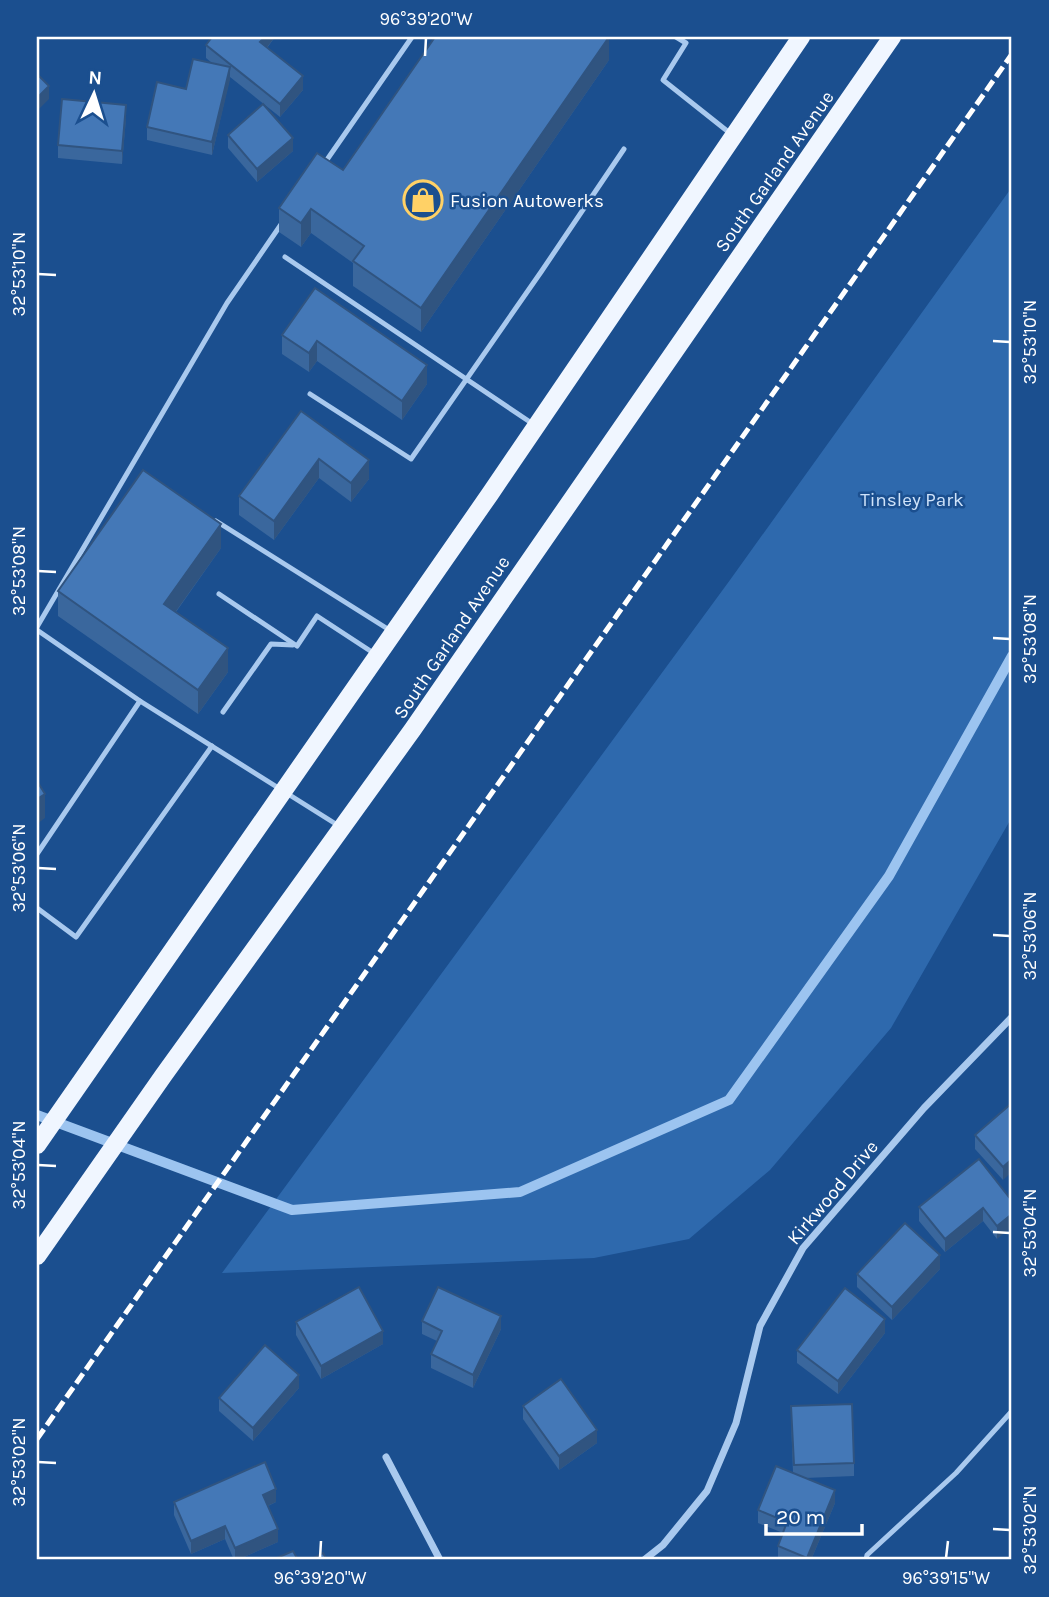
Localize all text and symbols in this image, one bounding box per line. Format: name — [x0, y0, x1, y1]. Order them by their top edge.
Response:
text: 96°39'20"W — [379, 8, 473, 30]
north arrow — [60, 60, 130, 130]
text: N — [88, 67, 103, 89]
street label: South Garland Avenue — [711, 87, 839, 256]
shop icon: Fusion Autowerks — [402, 179, 444, 221]
place label: Fusion Autowerks — [450, 190, 604, 212]
text: 32°53'10"N — [8, 232, 30, 316]
text: 32°53'10"N — [1019, 300, 1041, 384]
park label: Tinsley Park — [860, 489, 964, 511]
text: 32°53'08"N — [8, 526, 30, 616]
street label: South Garland Avenue — [389, 552, 515, 723]
text: 32°53'08"N — [1019, 594, 1041, 684]
text: 32°53'06"N — [8, 823, 30, 913]
text: 32°53'06"N — [1019, 891, 1041, 981]
text: 32°53'04"N — [8, 1121, 30, 1209]
street label: Kirkwood Drive — [783, 1136, 883, 1249]
text: 32°53'04"N — [1019, 1189, 1041, 1277]
text: 32°53'02"N — [8, 1417, 30, 1507]
text: 32°53'02"N — [1019, 1485, 1041, 1575]
scale bar — [766, 1492, 862, 1536]
text: 20 m — [776, 1505, 825, 1529]
text: 96°39'20"W — [273, 1567, 367, 1589]
text: 96°39'15"W — [902, 1567, 990, 1589]

